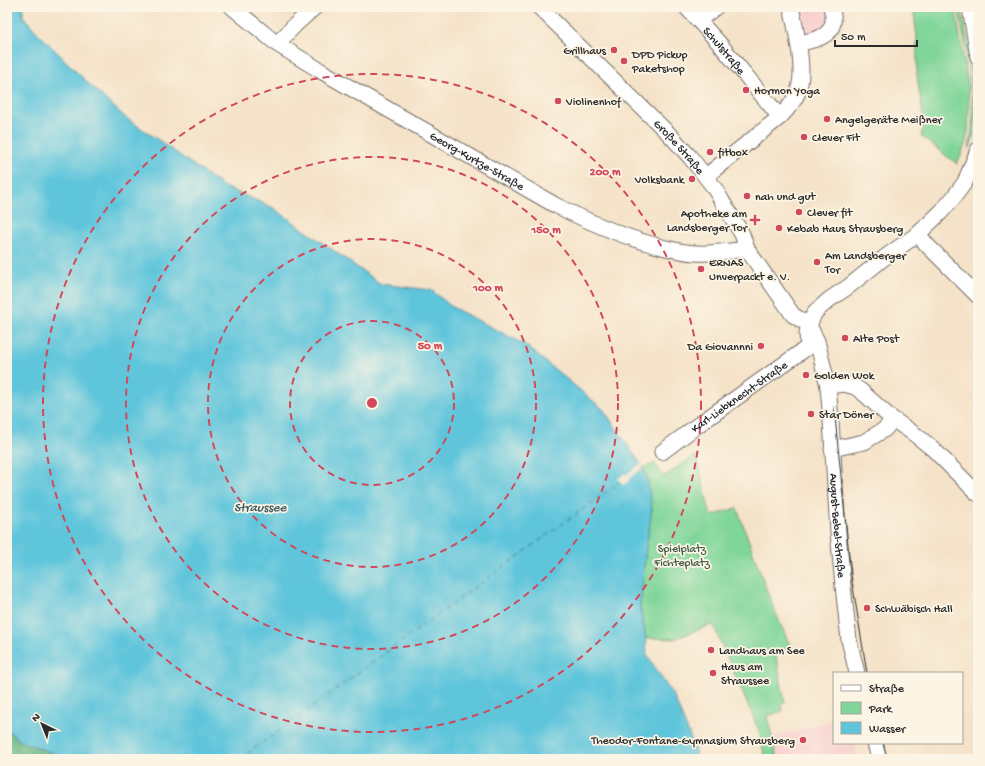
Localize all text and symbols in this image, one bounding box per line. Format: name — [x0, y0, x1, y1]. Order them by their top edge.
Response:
scale bar — [835, 22, 917, 48]
street label: Schulstraße — [699, 25, 748, 79]
text: 50 m — [841, 31, 866, 45]
place label: Grillhaus — [563, 45, 607, 59]
marker: Grillhaus — [609, 45, 619, 55]
place label: DPD Pickup Paketshop — [631, 49, 687, 77]
marker: DPD Pickup Paketshop — [619, 56, 629, 66]
marker: Hormon Yoga — [741, 85, 751, 95]
place label: Hormon Yoga — [754, 85, 820, 99]
marker: Violinenhof — [553, 96, 563, 106]
place label: Violinenhof — [565, 96, 622, 110]
marker: Angelgeräte Meißner — [822, 114, 832, 124]
place label: Angelgeräte Meißner — [835, 114, 944, 128]
street label: Große Straße — [650, 118, 707, 179]
street label: Georg-Kurtze-Straße — [427, 130, 527, 195]
marker: Clever Fit — [799, 132, 809, 142]
place label: Clever Fit — [812, 132, 861, 146]
marker: fitbox — [705, 147, 715, 157]
place label: fitbox — [717, 147, 749, 161]
text: 200 m — [590, 166, 621, 180]
place label: Volksbank — [634, 174, 686, 188]
marker: Volksbank — [687, 174, 697, 184]
marker: nah und gut — [742, 191, 752, 201]
place label: nah und gut — [755, 191, 816, 205]
marker: Clever fit — [794, 207, 804, 217]
place label: Clever fit — [807, 207, 853, 221]
place label: Apotheke am Landsberger Tor — [667, 208, 749, 236]
marker: Apotheke am Landsberger Tor — [750, 215, 760, 225]
marker: Kebab Haus Strausberg — [774, 223, 784, 233]
place label: Kebab Haus Strausberg — [787, 223, 904, 237]
text: 150 m — [530, 224, 561, 238]
place label: Am Landsberger Tor — [824, 250, 907, 278]
place label: ERNAS Unverpackt e. V. — [709, 257, 790, 285]
marker: Am Landsberger Tor — [812, 257, 822, 267]
marker: ERNAS Unverpackt e. V. — [696, 264, 706, 274]
text: 100 m — [472, 282, 503, 296]
marker: Alte Post — [840, 333, 850, 343]
place label: Alte Post — [853, 333, 900, 347]
text: 50 m — [418, 340, 443, 354]
place label: Da Giovannni — [687, 341, 753, 355]
marker: Da Giovannni — [756, 341, 766, 351]
street label: Karl-Liebknecht-Straße — [689, 358, 792, 437]
marker: Golden Wok — [801, 370, 811, 380]
place label: Golden Wok — [814, 370, 876, 384]
centre of rings — [365, 396, 379, 410]
marker: Star Döner — [806, 409, 816, 419]
place label: Star Döner — [819, 409, 875, 423]
street label: August-Bebel-Straße — [825, 473, 847, 579]
water label: Straussee — [234, 501, 287, 516]
park label: Spielplatz Fichteplatz — [653, 543, 711, 571]
marker: Schwäbisch Hall — [862, 603, 872, 613]
place label: Schwäbisch Hall — [875, 603, 953, 617]
marker: Landhaus am See — [706, 645, 716, 655]
place label: Landhaus am See — [719, 645, 806, 659]
place label: Haus am Straussee — [721, 661, 770, 689]
marker: Haus am Straussee — [708, 668, 718, 678]
legend — [833, 672, 963, 744]
text: Straße — [869, 683, 905, 697]
text: Park — [868, 703, 894, 717]
north arrow — [22, 704, 62, 744]
text: N — [30, 711, 43, 725]
text: Wasser — [869, 723, 907, 737]
place label: Theodor-Fontane-Gymnasium Strausberg — [591, 735, 795, 749]
marker: Theodor-Fontane-Gymnasium Strausberg — [798, 735, 808, 745]

